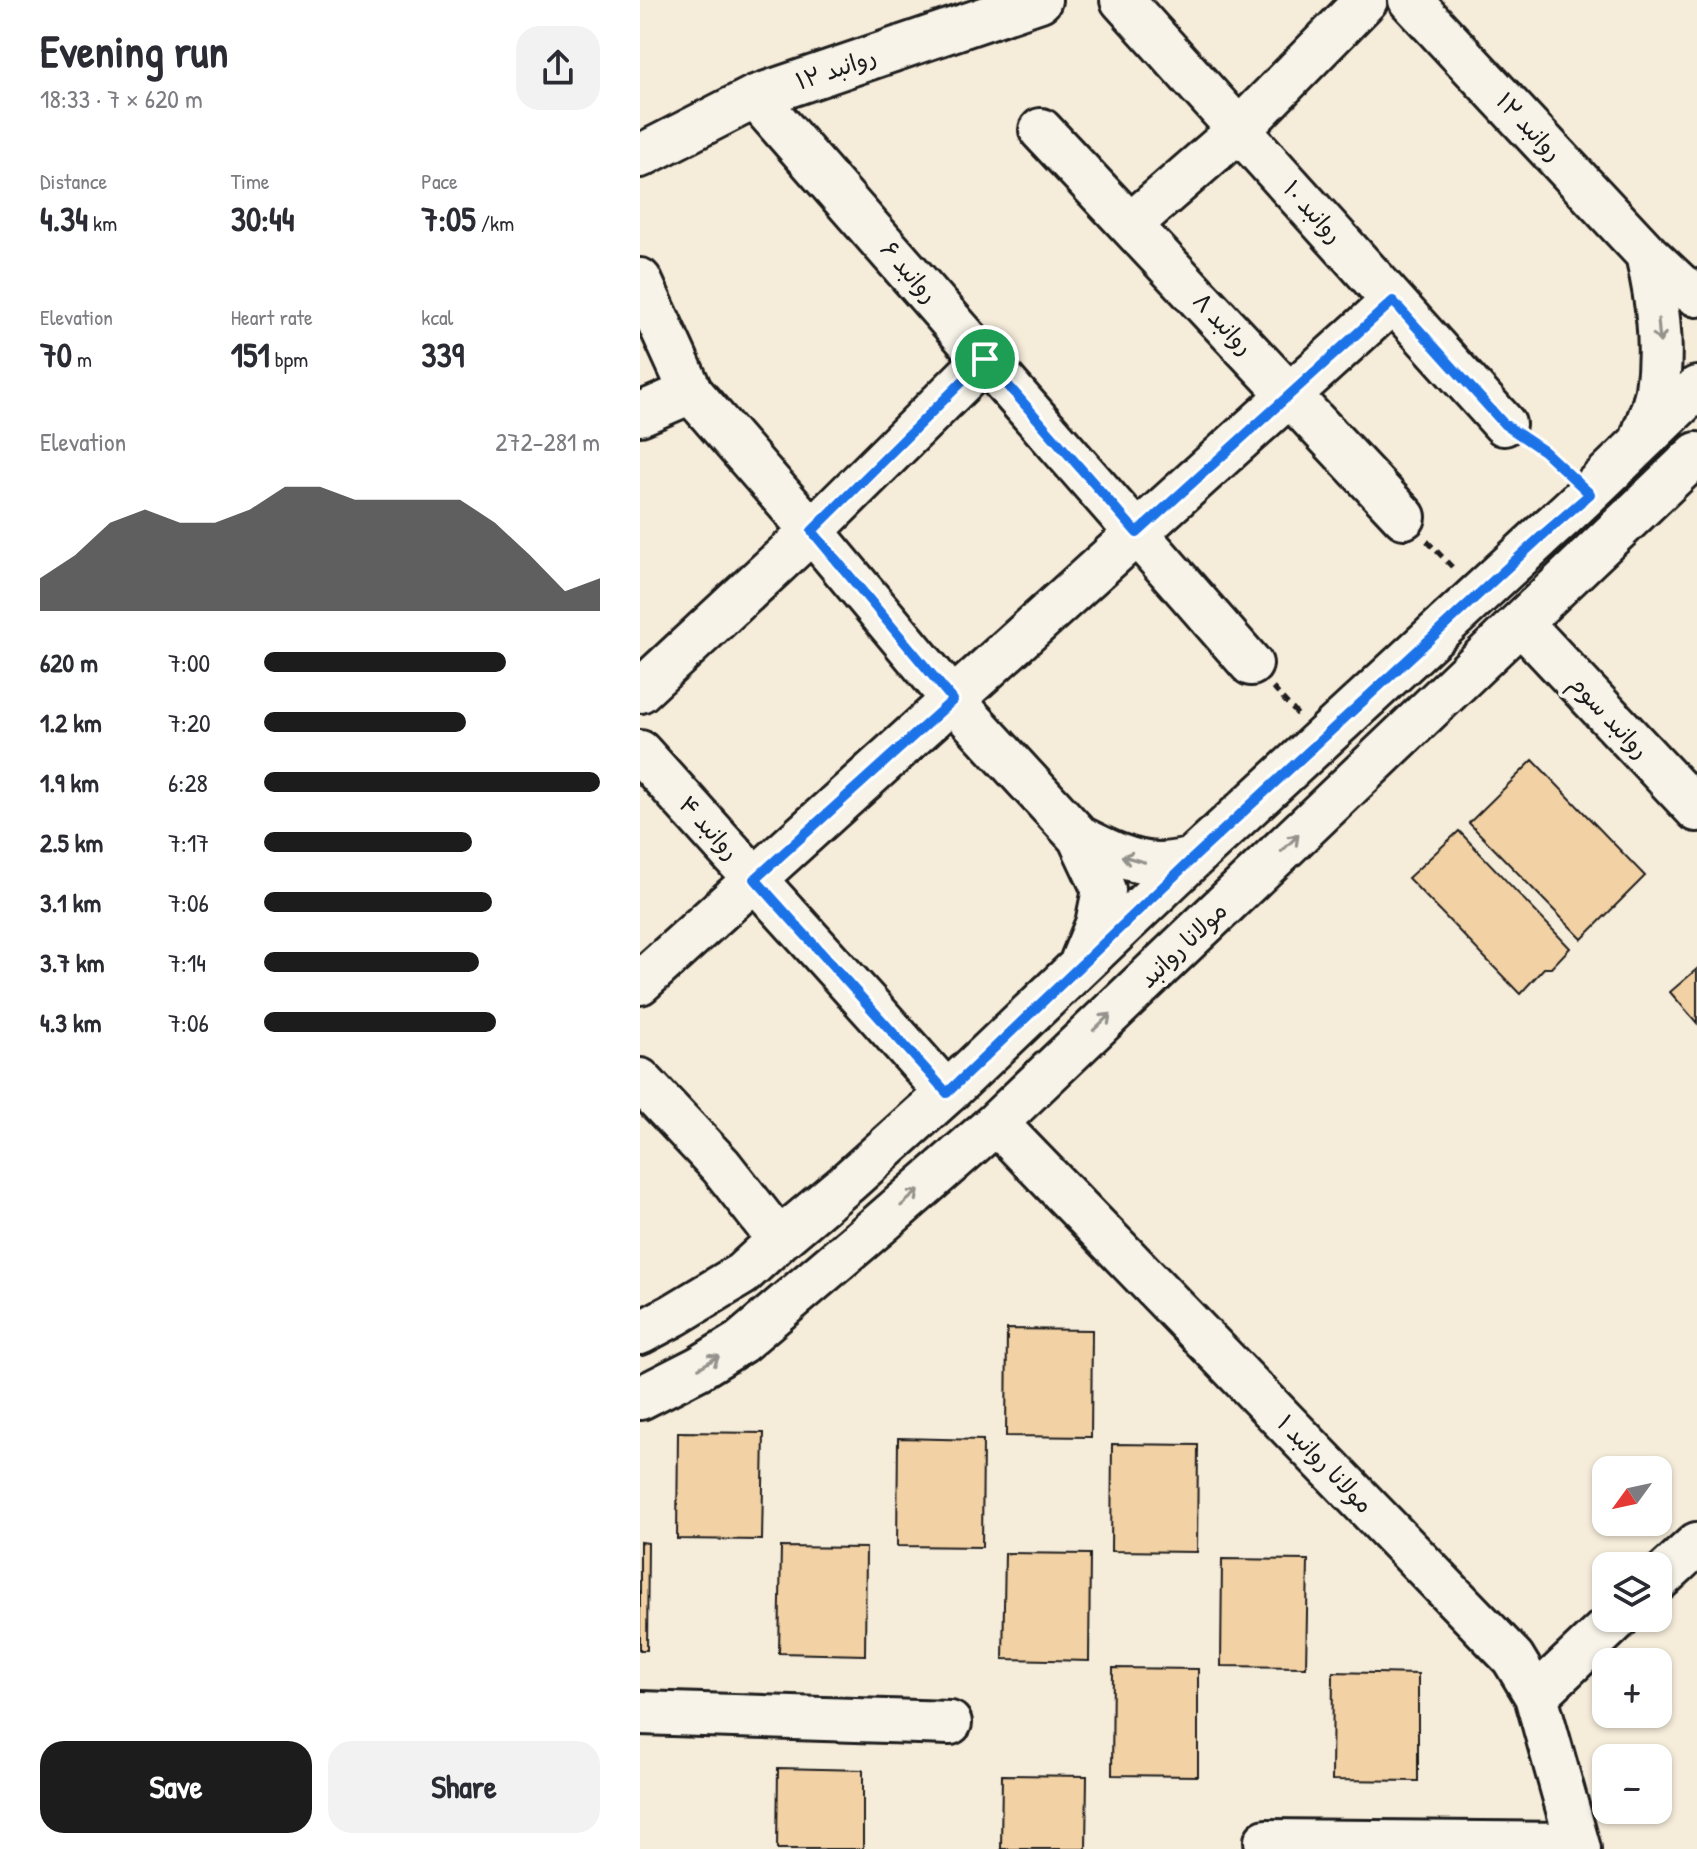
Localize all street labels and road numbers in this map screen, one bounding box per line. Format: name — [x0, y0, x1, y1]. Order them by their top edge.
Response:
street label: روانبد ۱۲ — [791, 39, 880, 97]
street label: روانبد ۱۲ — [1490, 85, 1570, 168]
street label: روانبد ۱۰ — [1277, 173, 1351, 250]
street label: روانبد ۶ — [874, 233, 946, 309]
street label: روانبد ۸ — [1186, 285, 1261, 362]
street label: روانبد سوم — [1560, 668, 1657, 767]
street label: روانبد ۴ — [672, 788, 747, 866]
street label: مولانا روانبد — [1131, 894, 1234, 995]
street label: مولانا روانبد ۱ — [1270, 1407, 1381, 1520]

